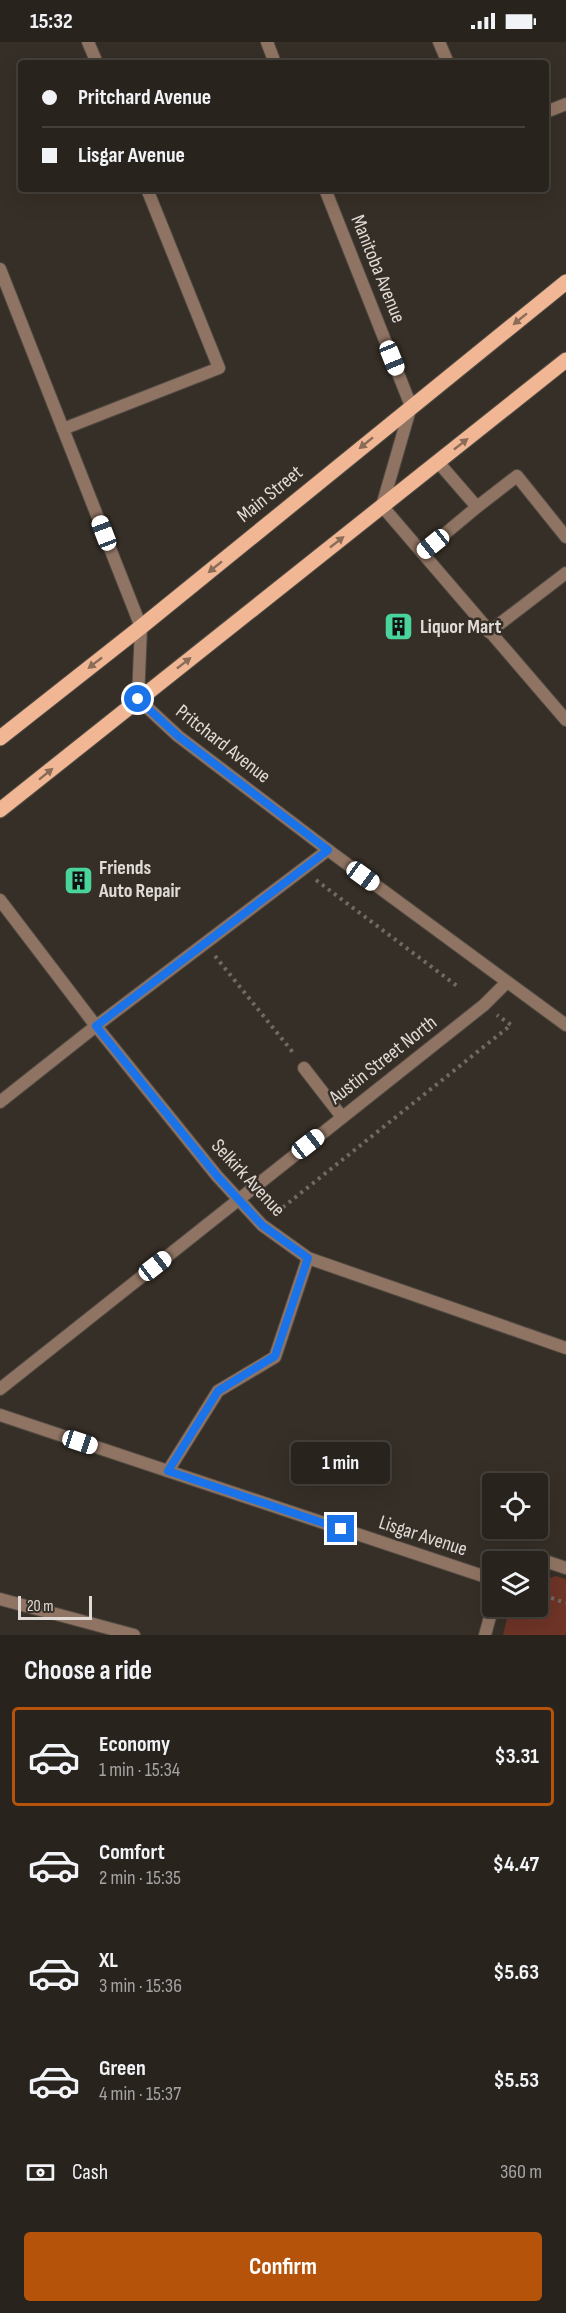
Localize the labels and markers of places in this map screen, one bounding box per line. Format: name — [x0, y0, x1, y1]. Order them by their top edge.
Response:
building icon: Liquor Mart — [383, 611, 415, 643]
place label: Liquor Mart — [420, 615, 502, 639]
place label: Friends Auto Repair — [98, 856, 181, 903]
building icon: Friends Auto Repair — [62, 864, 94, 896]

